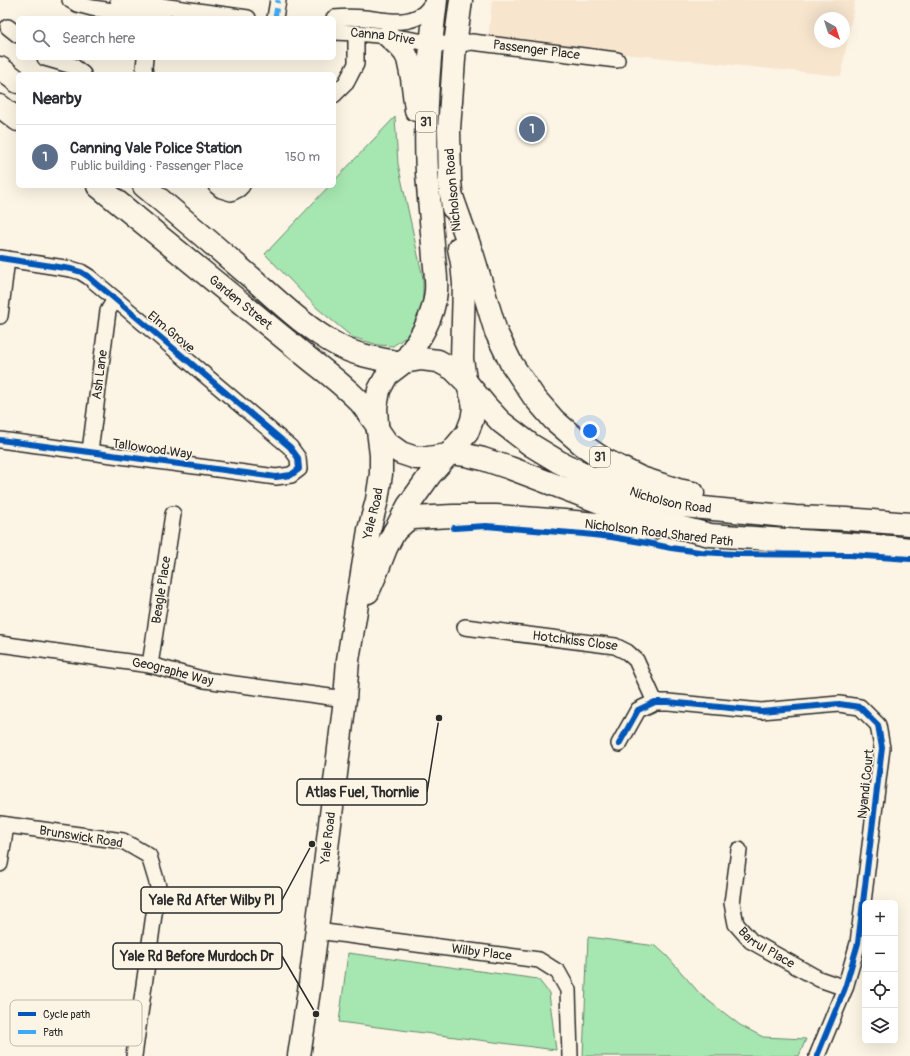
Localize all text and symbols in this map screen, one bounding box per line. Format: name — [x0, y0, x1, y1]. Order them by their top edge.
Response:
north arrow — [814, 12, 850, 48]
search box — [16, 16, 336, 60]
street label: Canna Drive — [350, 25, 417, 48]
icon: search — [30, 27, 52, 49]
text: Search here — [62, 29, 135, 48]
street label: Passenger Place — [492, 37, 581, 63]
text: Nearby — [32, 88, 81, 109]
road number: 31 — [416, 112, 436, 132]
pin: 1 — [519, 114, 545, 144]
text: Canning Vale Police Station — [70, 139, 242, 158]
street label: Nicholson Road — [441, 148, 465, 232]
text: 1 — [42, 149, 48, 165]
text: 150 m — [285, 149, 320, 165]
text: Public building · Passenger Place — [70, 158, 243, 174]
street label: Garden Street — [205, 272, 276, 334]
street label: Elm Grove — [144, 308, 198, 357]
street label: Ash Lane — [89, 348, 111, 400]
your location — [580, 421, 600, 441]
street label: Tallowood Way — [111, 435, 193, 463]
road number: 31 — [590, 447, 610, 467]
street label: Nicholson Road — [627, 483, 712, 517]
street label: Yale Road — [360, 487, 387, 541]
street label: Nicholson Road Shared Path — [584, 516, 734, 550]
street label: Beagle Place — [148, 554, 175, 625]
street label: Hotchkiss Close — [532, 628, 619, 654]
street label: Geographe Way — [131, 655, 215, 689]
street label: Nyandi Court — [854, 747, 878, 820]
callout: Atlas Fuel, Thornlie — [297, 779, 427, 805]
text: Atlas Fuel, Thornlie — [305, 784, 420, 801]
street label: Yale Road — [317, 811, 339, 866]
street label: Brunswick Road — [38, 823, 124, 851]
callout: Yale Rd After Wilby Pl — [141, 887, 282, 913]
text: Yale Rd After Wilby Pl — [148, 892, 275, 909]
map controls — [862, 900, 898, 1044]
button: + — [862, 900, 898, 936]
street label: Barrul Place — [735, 924, 798, 972]
button: − — [862, 936, 898, 972]
street label: Wilby Place — [450, 941, 513, 964]
callout: Yale Rd Before Murdoch Dr — [113, 943, 282, 969]
text: Yale Rd Before Murdoch Dr — [119, 948, 275, 965]
button: locate — [862, 972, 898, 1008]
legend — [10, 1000, 142, 1046]
text: Cycle path — [43, 1008, 90, 1021]
button: layers — [862, 1008, 898, 1044]
text: Path — [43, 1026, 63, 1039]

